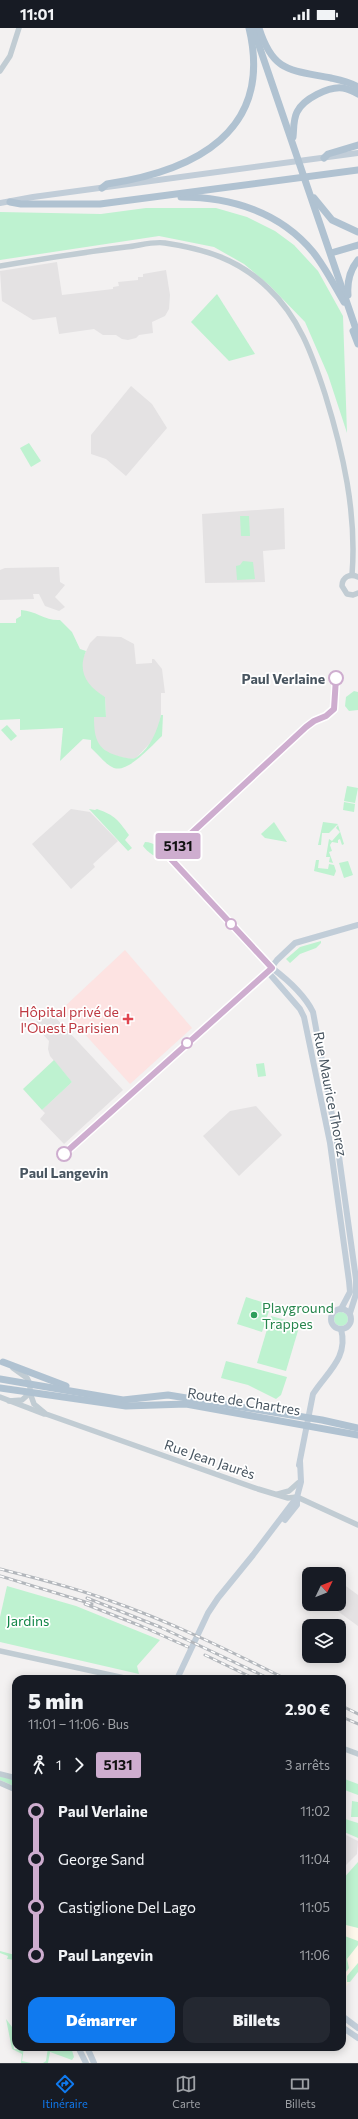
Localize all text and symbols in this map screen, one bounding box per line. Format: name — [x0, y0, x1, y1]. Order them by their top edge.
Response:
text: 11:01 — [20, 5, 54, 23]
place label: Paul Verlaine — [241, 670, 325, 687]
marker: Paul Verlaine — [328, 670, 344, 686]
line badge: 5131 — [150, 833, 206, 859]
text: 5131 — [164, 837, 193, 854]
unlabelled marker — [225, 918, 237, 930]
place label: Hôpital privé de l'Ouest Parisien — [19, 1003, 119, 1036]
marker: Hôpital privé de l'Ouest Parisien — [122, 1013, 134, 1025]
street label: Rue Maurice Thorez — [311, 1030, 351, 1158]
unlabelled marker — [181, 1037, 193, 1049]
marker: Paul Langevin — [56, 1146, 72, 1162]
place label: Paul Langevin — [20, 1164, 108, 1181]
place label: Playground Trappes — [262, 1299, 334, 1332]
marker: Playground Trappes — [249, 1310, 259, 1320]
street label: Route de Chartres — [186, 1384, 302, 1418]
street label: Rue Jean Jaurès — [162, 1435, 258, 1483]
north arrow — [302, 1567, 346, 1611]
map controls — [302, 1567, 346, 1663]
park label: Jardins — [7, 1612, 49, 1629]
button: layers — [302, 1619, 346, 1663]
text: 5 min — [28, 1687, 84, 1714]
text: 2.90 € — [285, 1700, 330, 1718]
text: 11:01 – 11:06 · Bus — [28, 1716, 129, 1732]
icon: walk — [28, 1754, 50, 1776]
icon: forward — [68, 1754, 90, 1776]
text: 5131 — [104, 1756, 133, 1773]
text: 1 — [56, 1757, 62, 1773]
text: 3 arrêts — [285, 1757, 330, 1773]
text: Paul Verlaine — [58, 1802, 148, 1820]
text: 11:02 — [300, 1803, 330, 1819]
text: George Sand — [58, 1850, 145, 1868]
text: 11:04 — [300, 1851, 330, 1867]
text: Castiglione Del Lago — [58, 1898, 196, 1916]
text: 11:05 — [300, 1899, 330, 1915]
text: Paul Langevin — [58, 1946, 153, 1964]
text: 11:06 — [299, 1947, 330, 1963]
button: Démarrer — [28, 1997, 175, 2043]
button: Billets — [183, 1997, 330, 2043]
tab: Itinéraire — [42, 2073, 88, 2110]
tab: Carte — [172, 2073, 200, 2110]
tab: Billets — [285, 2073, 316, 2110]

